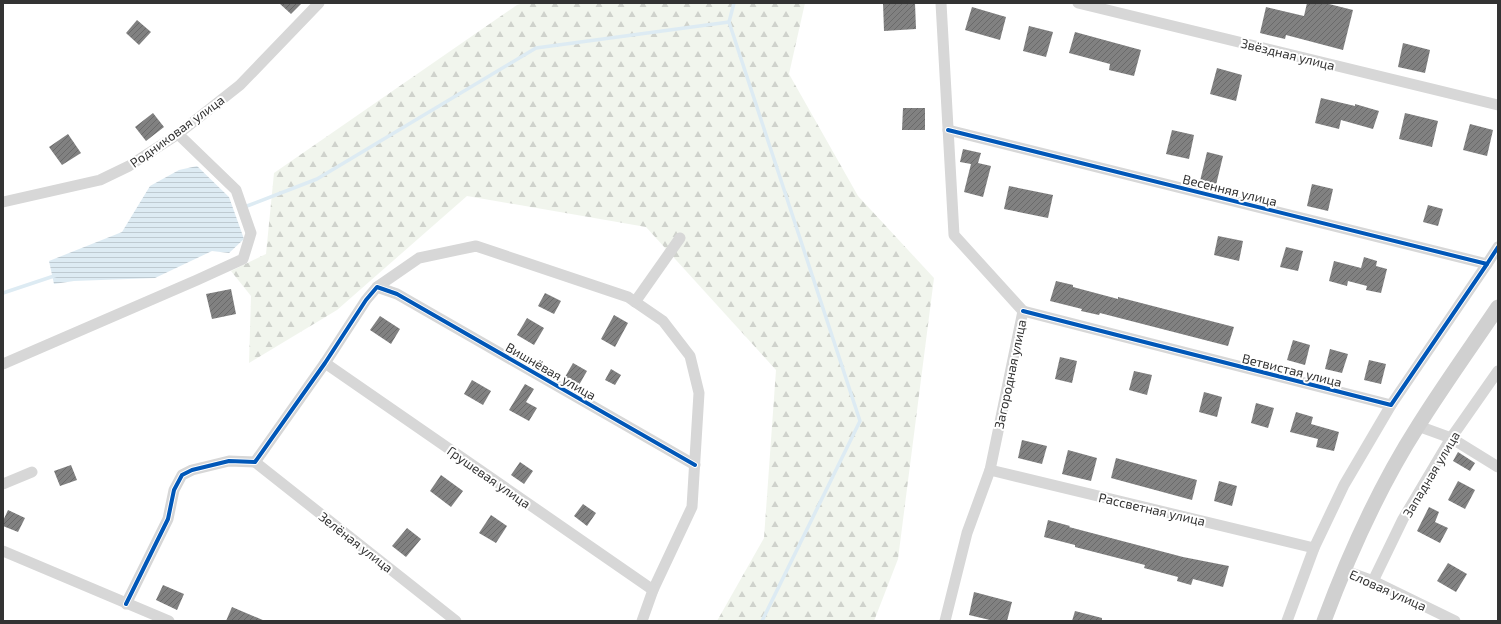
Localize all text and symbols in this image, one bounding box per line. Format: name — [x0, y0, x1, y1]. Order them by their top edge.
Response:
street label: Звёздная улица — [1239, 35, 1337, 73]
street label: Родниковая улица — [127, 91, 227, 171]
street label: Весенняя улица — [1181, 171, 1279, 209]
street label: Загородная улица — [991, 318, 1029, 430]
street label: Вишнёвая улица — [503, 339, 599, 403]
street label: Ветвистая улица — [1240, 350, 1344, 390]
street label: Западная улица — [1399, 428, 1463, 520]
street label: Грушевая улица — [444, 442, 534, 512]
street label: Рассветная улица — [1097, 489, 1207, 529]
street label: Зелёная улица — [316, 508, 396, 576]
street label: Еловая улица — [1347, 566, 1429, 614]

